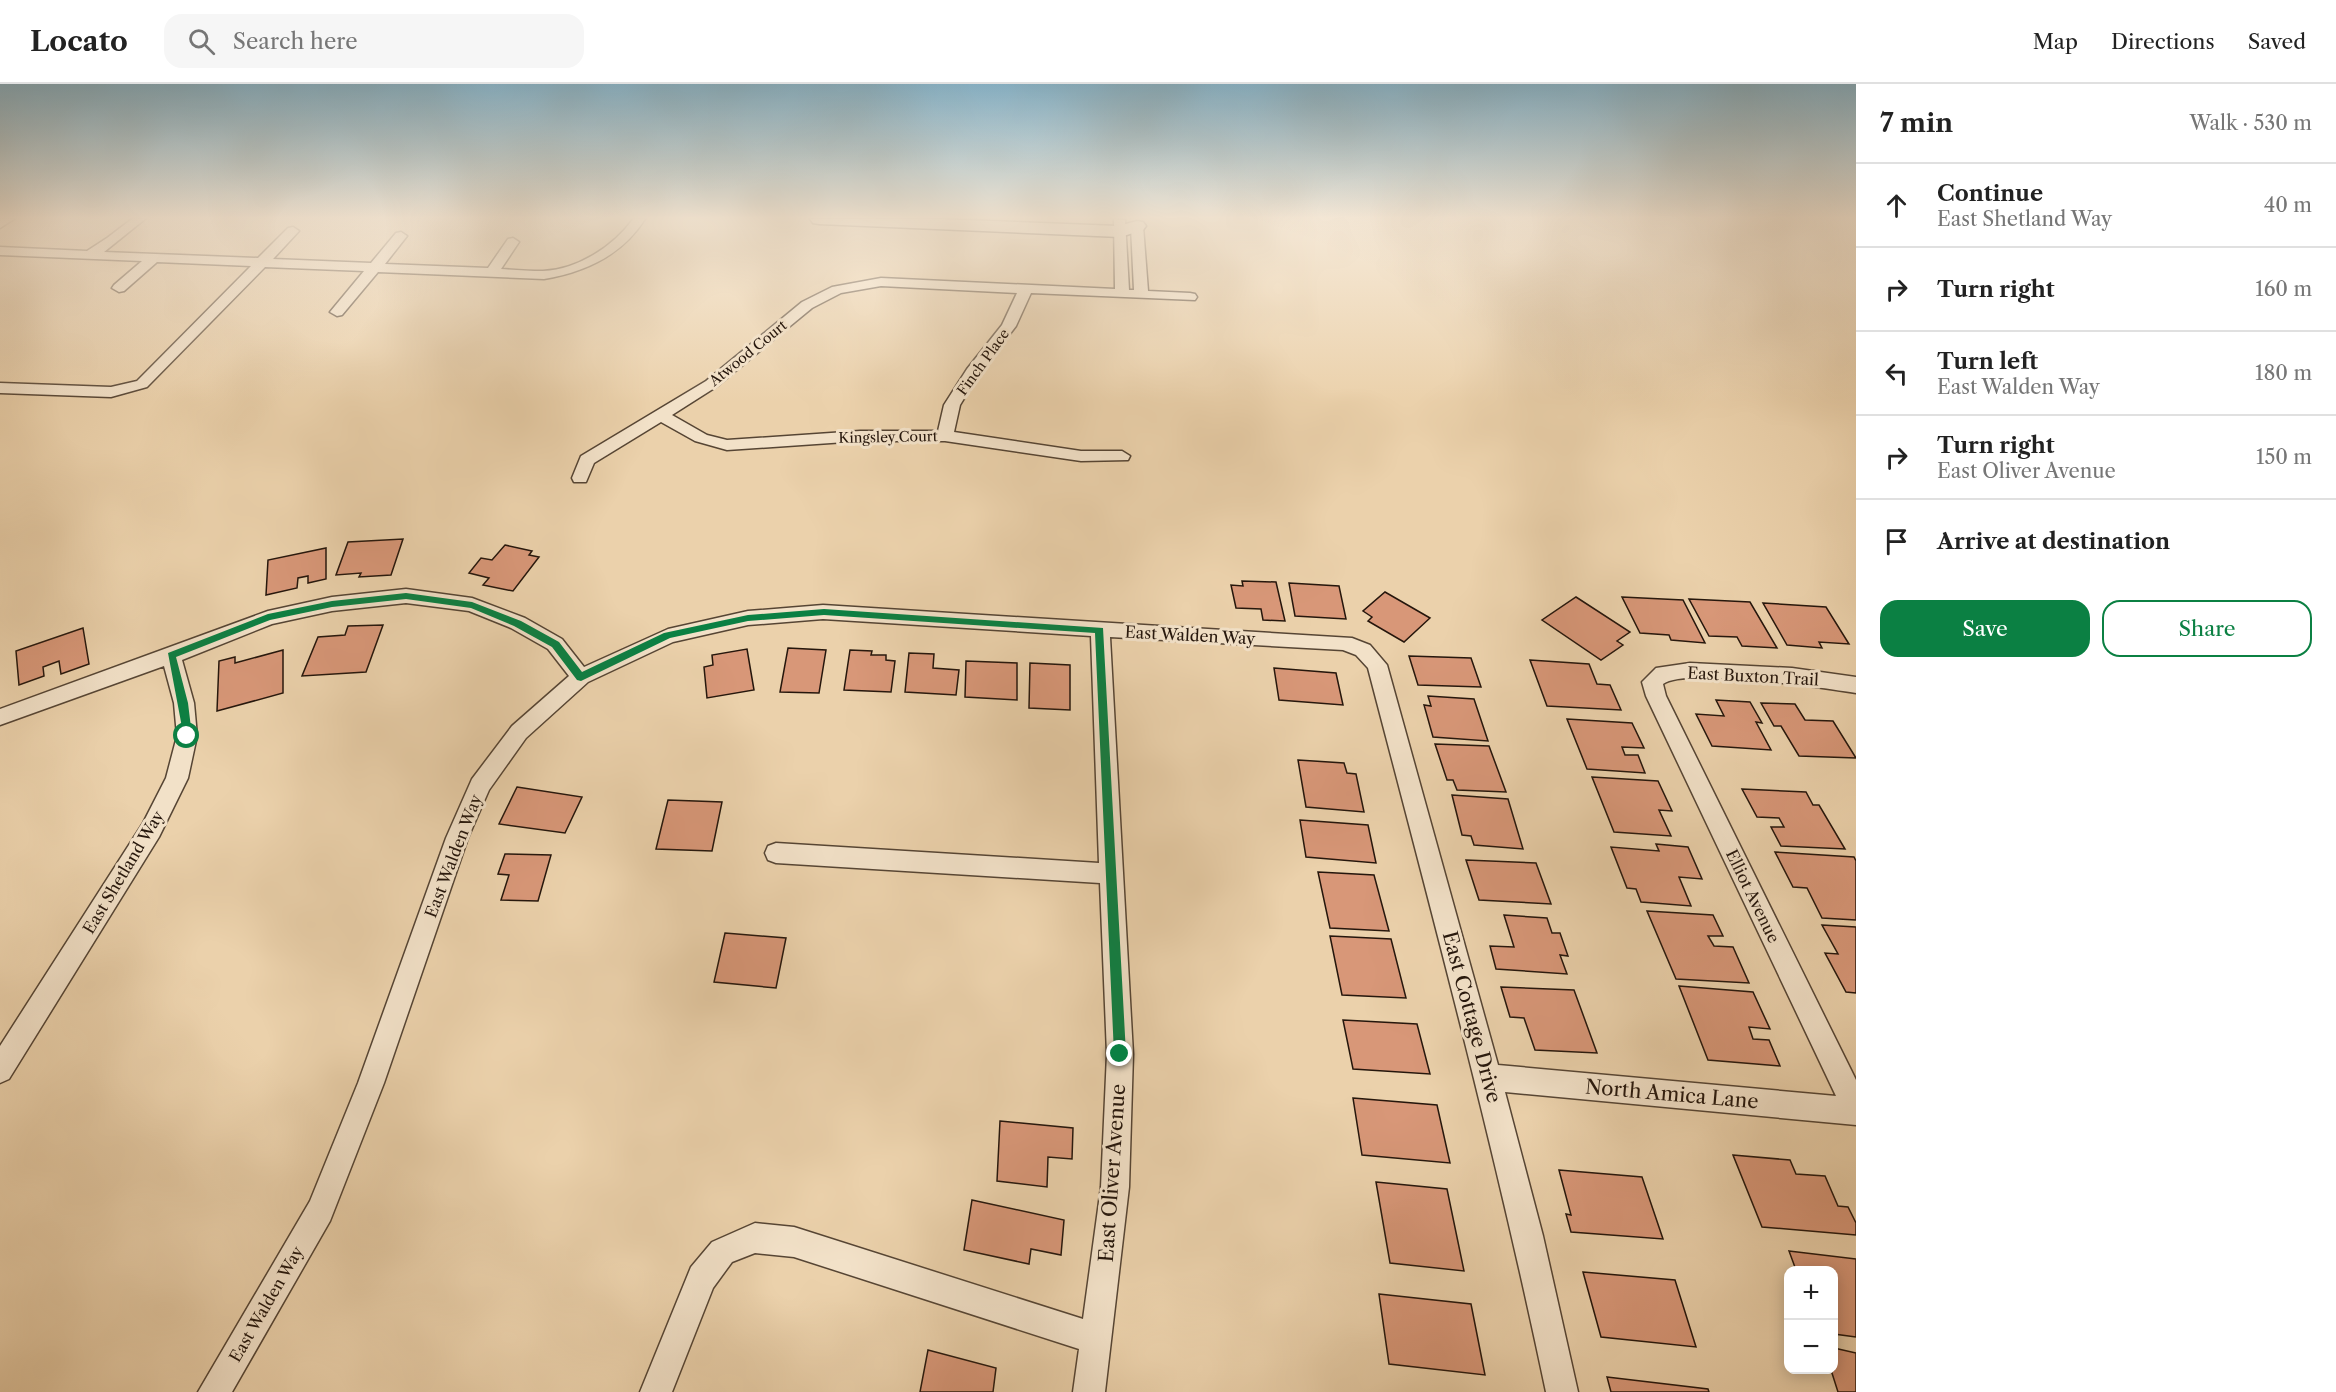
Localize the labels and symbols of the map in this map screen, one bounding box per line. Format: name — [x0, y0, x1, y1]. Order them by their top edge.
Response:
street label: Atwood Court — [705, 316, 790, 390]
street label: Finch Place — [953, 325, 1013, 399]
street label: Kingsley Court — [838, 427, 938, 447]
street label: East Walden Way — [1124, 622, 1257, 648]
street label: East Buxton Trail — [1687, 663, 1820, 689]
route start — [173, 722, 199, 748]
street label: East Walden Way — [420, 791, 486, 920]
street label: East Shetland Way — [78, 806, 168, 937]
street label: Elliot Avenue — [1722, 846, 1784, 946]
street label: East Cottage Drive — [1438, 929, 1506, 1105]
route end — [1106, 1040, 1132, 1066]
street label: North Amica Lane — [1584, 1074, 1760, 1114]
street label: East Oliver Avenue — [1094, 1083, 1130, 1263]
street label: East Walden Way — [225, 1242, 308, 1365]

